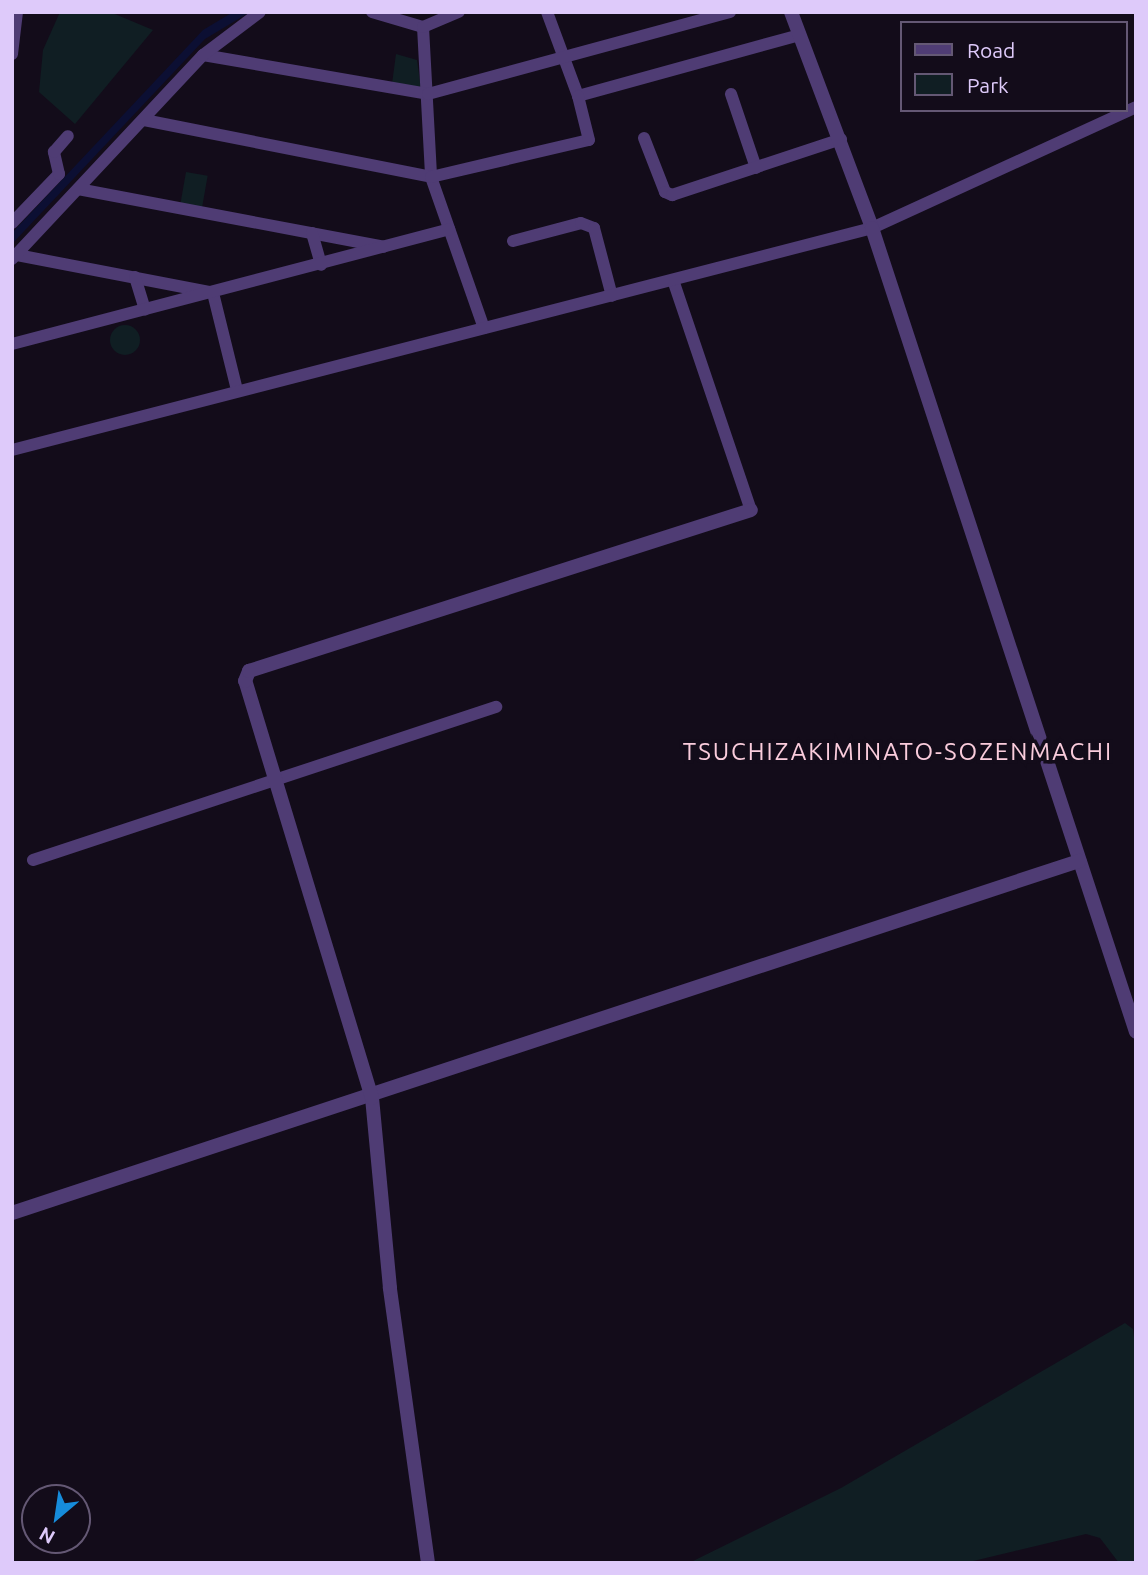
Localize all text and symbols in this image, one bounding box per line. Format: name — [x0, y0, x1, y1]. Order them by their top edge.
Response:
legend — [900, 21, 1127, 112]
text: Road — [967, 38, 1015, 62]
text: Park — [967, 73, 1009, 97]
district label: TSUCHIZAKIMINATO-SOZENMACHI — [686, 738, 1110, 766]
north arrow — [21, 1484, 91, 1554]
text: N — [35, 1523, 58, 1549]

